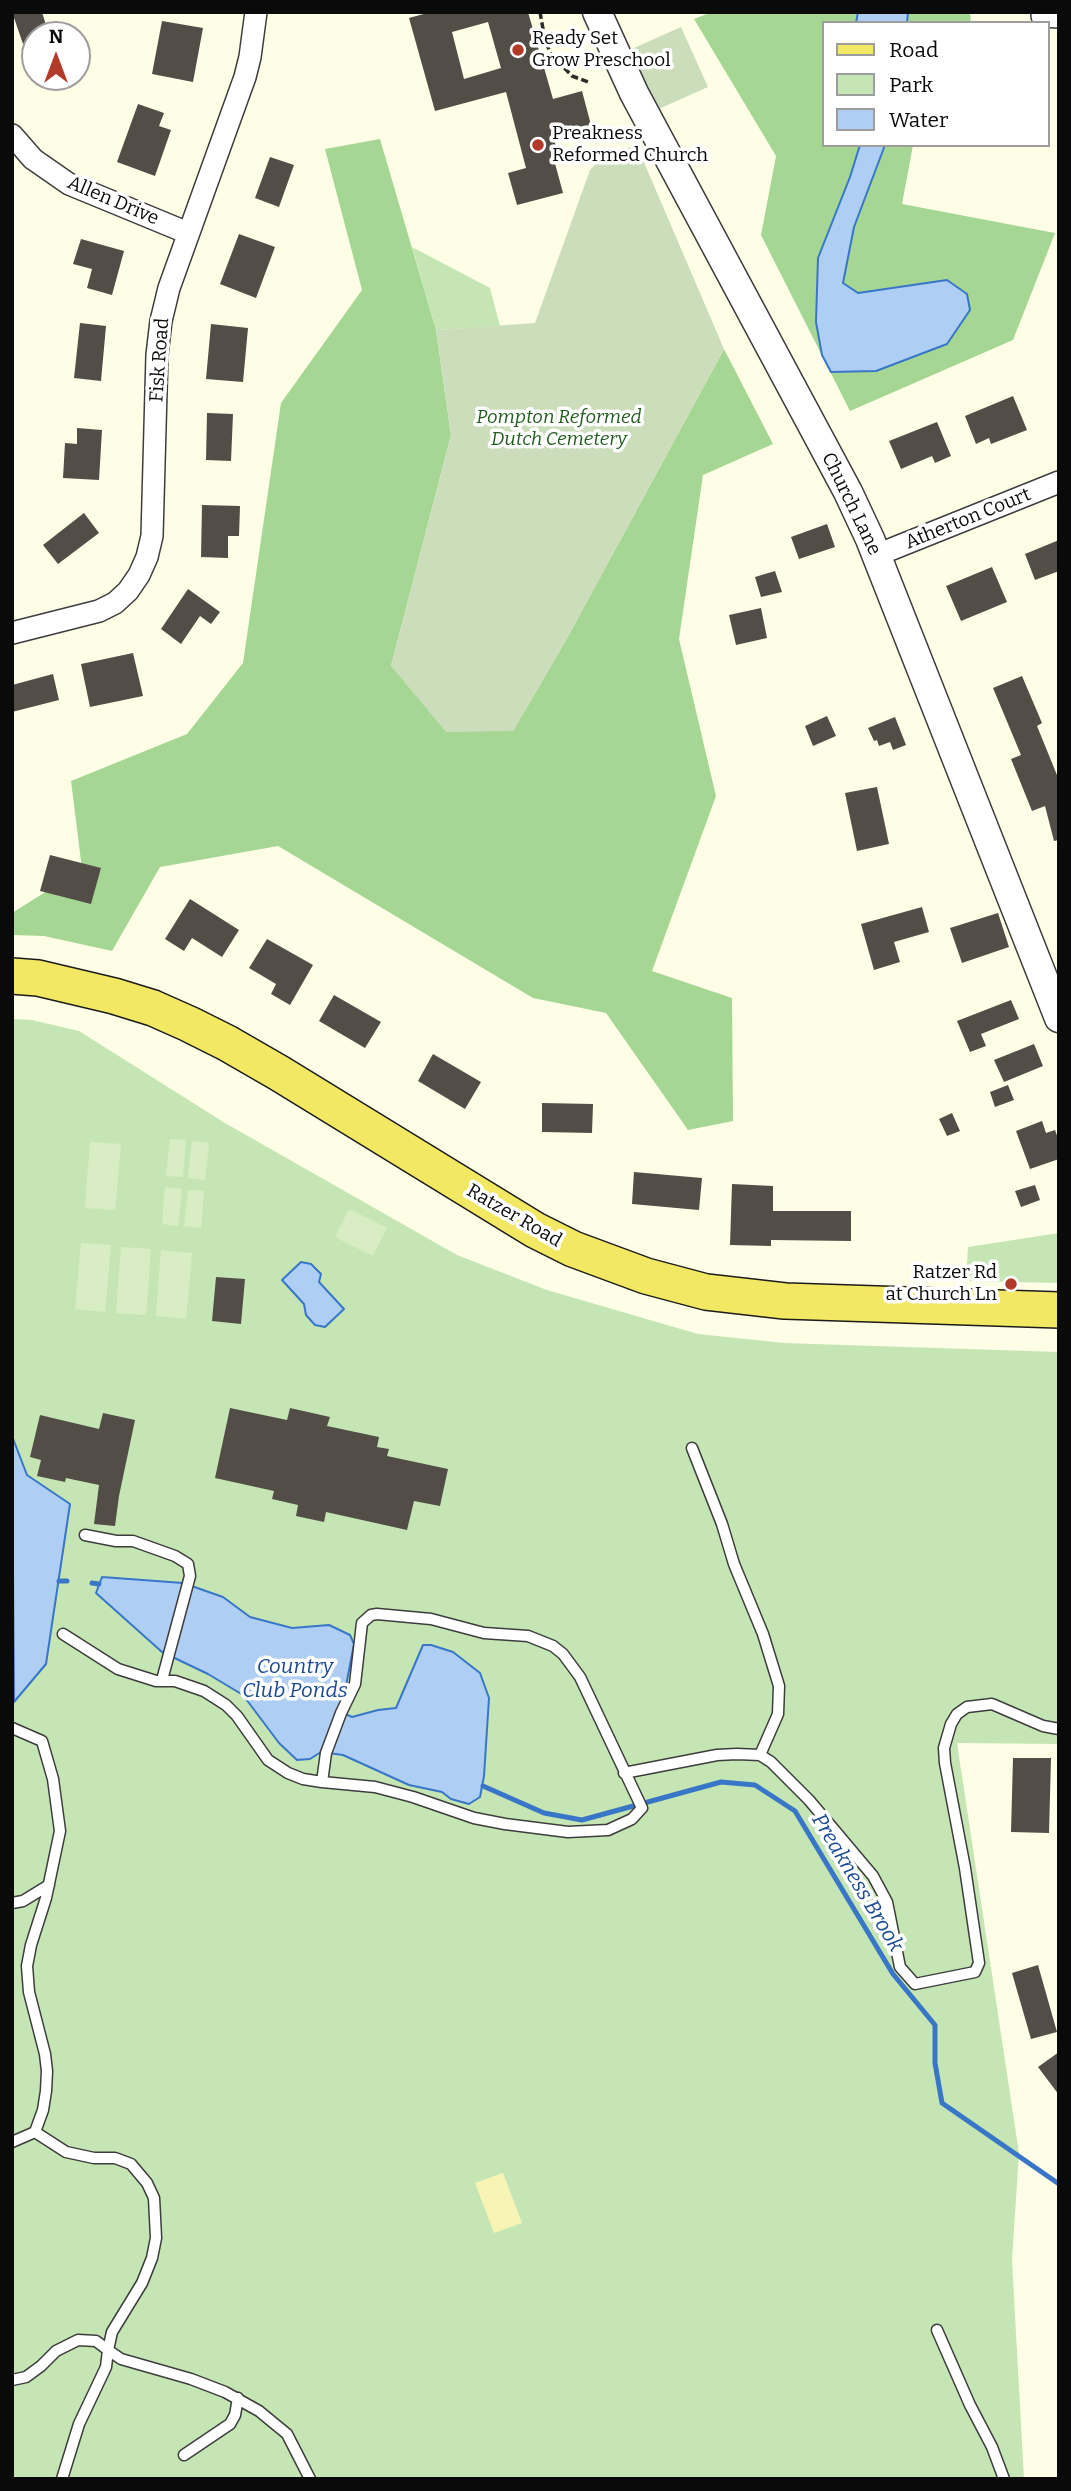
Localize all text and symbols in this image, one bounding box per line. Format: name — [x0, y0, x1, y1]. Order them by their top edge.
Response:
north arrow — [21, 21, 91, 91]
legend — [822, 21, 1050, 147]
text: N — [49, 25, 63, 48]
place label: Ready Set Grow Preschool — [532, 28, 671, 72]
text: Road — [889, 37, 938, 63]
marker: Ready Set Grow Preschool — [510, 42, 526, 58]
text: Park — [889, 72, 933, 98]
text: Water — [889, 107, 948, 133]
place label: Preakness Reformed Church — [552, 123, 708, 167]
marker: Preakness Reformed Church — [530, 137, 546, 153]
street label: Allen Drive — [64, 172, 162, 230]
street label: Fisk Road — [146, 317, 174, 403]
park label: Pompton Reformed Dutch Cemetery — [476, 407, 642, 451]
street label: Church Lane — [816, 449, 886, 559]
street label: Atherton Court — [902, 483, 1034, 555]
street label: Ratzer Road — [462, 1180, 566, 1252]
place label: Ratzer Rd at Church Ln — [885, 1262, 997, 1306]
marker: Ratzer Rd at Church Ln — [1003, 1276, 1019, 1292]
water label: Country Club Ponds — [242, 1654, 348, 1704]
water label: Preakness Brook — [806, 1809, 908, 1957]

